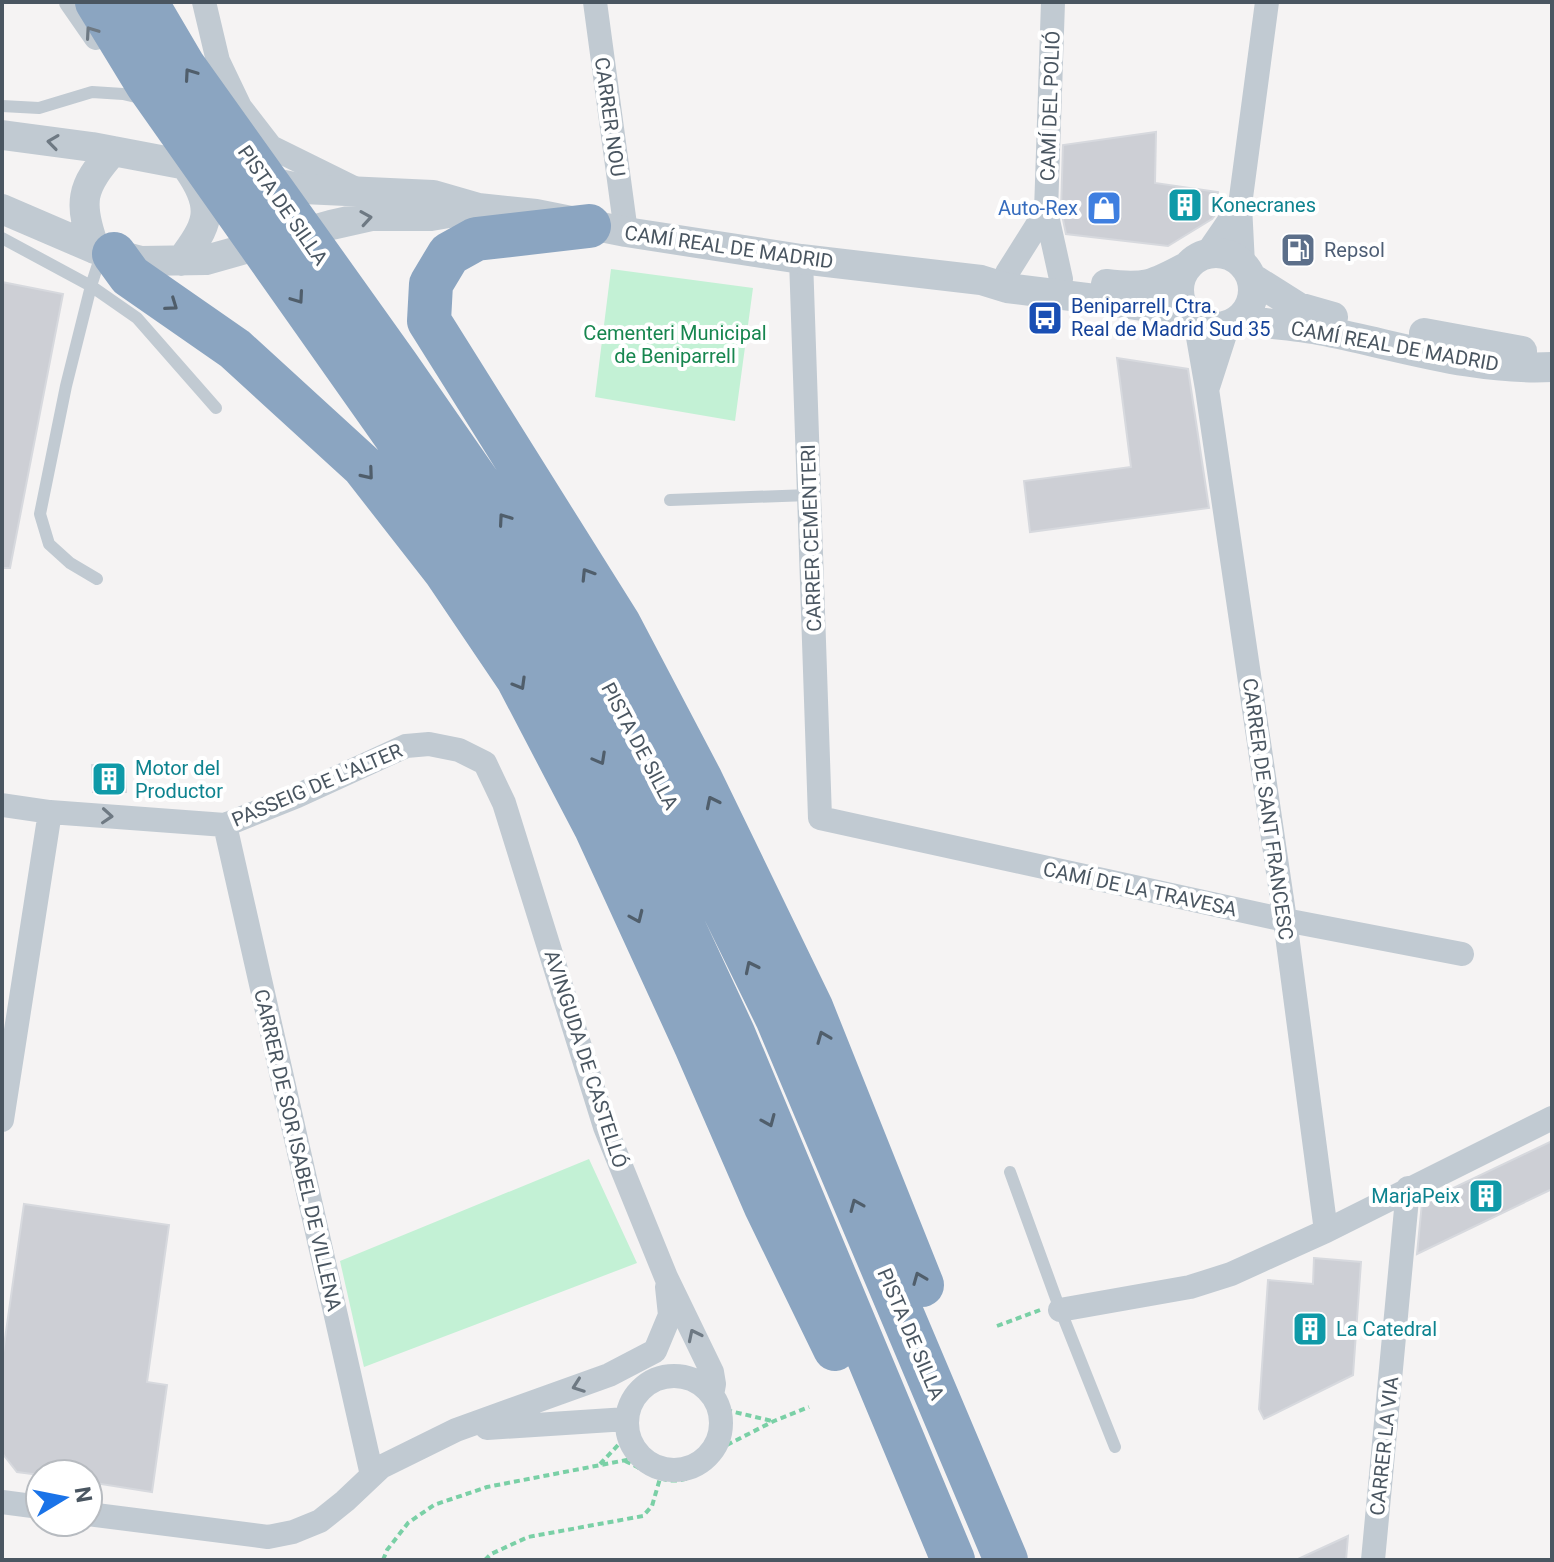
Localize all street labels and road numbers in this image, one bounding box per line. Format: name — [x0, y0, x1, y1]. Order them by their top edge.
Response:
street label: CAMÍ DEL POLIÓ — [1035, 30, 1065, 182]
street label: CARRER NOU — [590, 56, 630, 178]
street label: PISTA DE SILLA — [233, 141, 333, 269]
street label: CAMÍ REAL DE MADRID — [623, 220, 835, 274]
street label: CAMÍ REAL DE MADRID — [1289, 316, 1501, 376]
street label: CARRER CEMENTERI — [796, 444, 826, 632]
street label: CARRER DE SANT FRANCESC — [1238, 677, 1298, 941]
street label: PISTA DE SILLA — [596, 678, 684, 814]
street label: PASSEIG DE L'ALTER — [228, 738, 406, 832]
street label: CAMÍ DE LA TRAVESA — [1041, 857, 1239, 921]
street label: AVINGUDA DE CASTELLÓ — [539, 947, 633, 1171]
street label: CARRER DE SOR ISABEL DE VILLENA — [249, 987, 347, 1313]
street label: PISTA DE SILLA — [872, 1265, 950, 1403]
street label: CARRER LA VIA — [1365, 1375, 1403, 1517]

